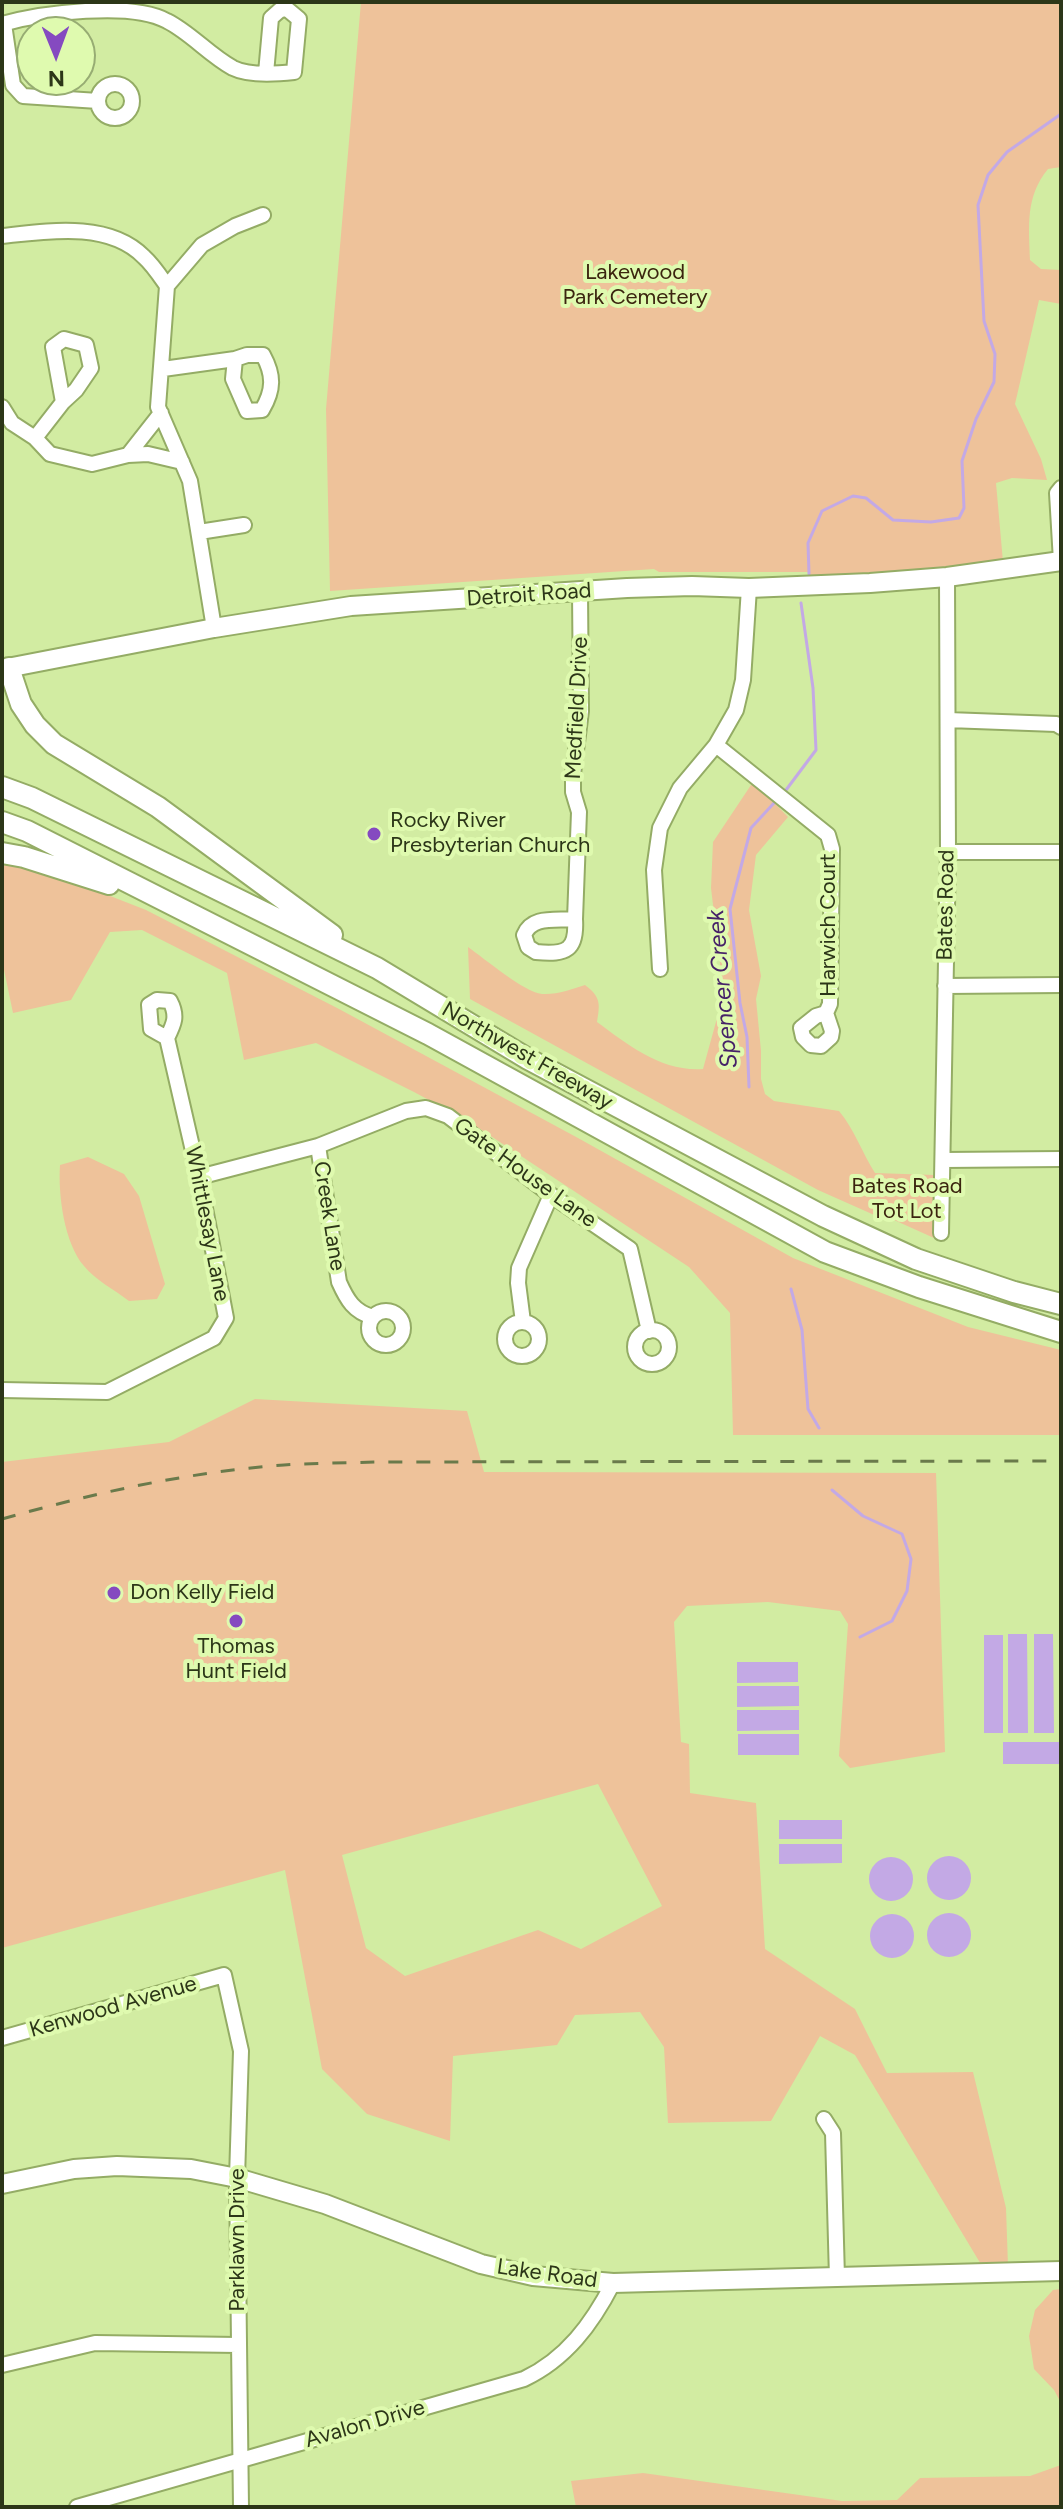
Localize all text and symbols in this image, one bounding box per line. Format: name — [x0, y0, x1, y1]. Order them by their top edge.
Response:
north arrow — [16, 16, 96, 96]
text: N — [48, 65, 65, 92]
park label: Lakewood Park Cemetery — [562, 260, 708, 312]
street label: Detroit Road — [466, 577, 592, 613]
street label: Medfield Drive — [560, 636, 594, 780]
place label: Rocky River Presbyterian Church — [390, 808, 590, 860]
marker: Rocky River Presbyterian Church — [365, 825, 383, 843]
street label: Bates Road — [932, 849, 960, 961]
street label: Harwich Court — [816, 853, 842, 997]
water label: Spencer Creek — [702, 908, 744, 1070]
street label: Northwest Freeway — [437, 996, 617, 1116]
street label: Gate House Lane — [449, 1112, 601, 1234]
street label: Whittlesay Lane — [179, 1144, 235, 1304]
street label: Creek Lane — [307, 1159, 351, 1273]
park label: Bates Road Tot Lot — [851, 1174, 963, 1226]
place label: Don Kelly Field — [130, 1580, 274, 1606]
marker: Don Kelly Field — [105, 1584, 123, 1602]
marker: Thomas Hunt Field — [227, 1612, 245, 1630]
place label: Thomas Hunt Field — [185, 1634, 287, 1686]
street label: Kenwood Avenue — [26, 1971, 200, 2043]
street label: Parklawn Drive — [225, 2168, 251, 2312]
street label: Lake Road — [495, 2254, 599, 2294]
street label: Avalon Drive — [302, 2394, 428, 2454]

